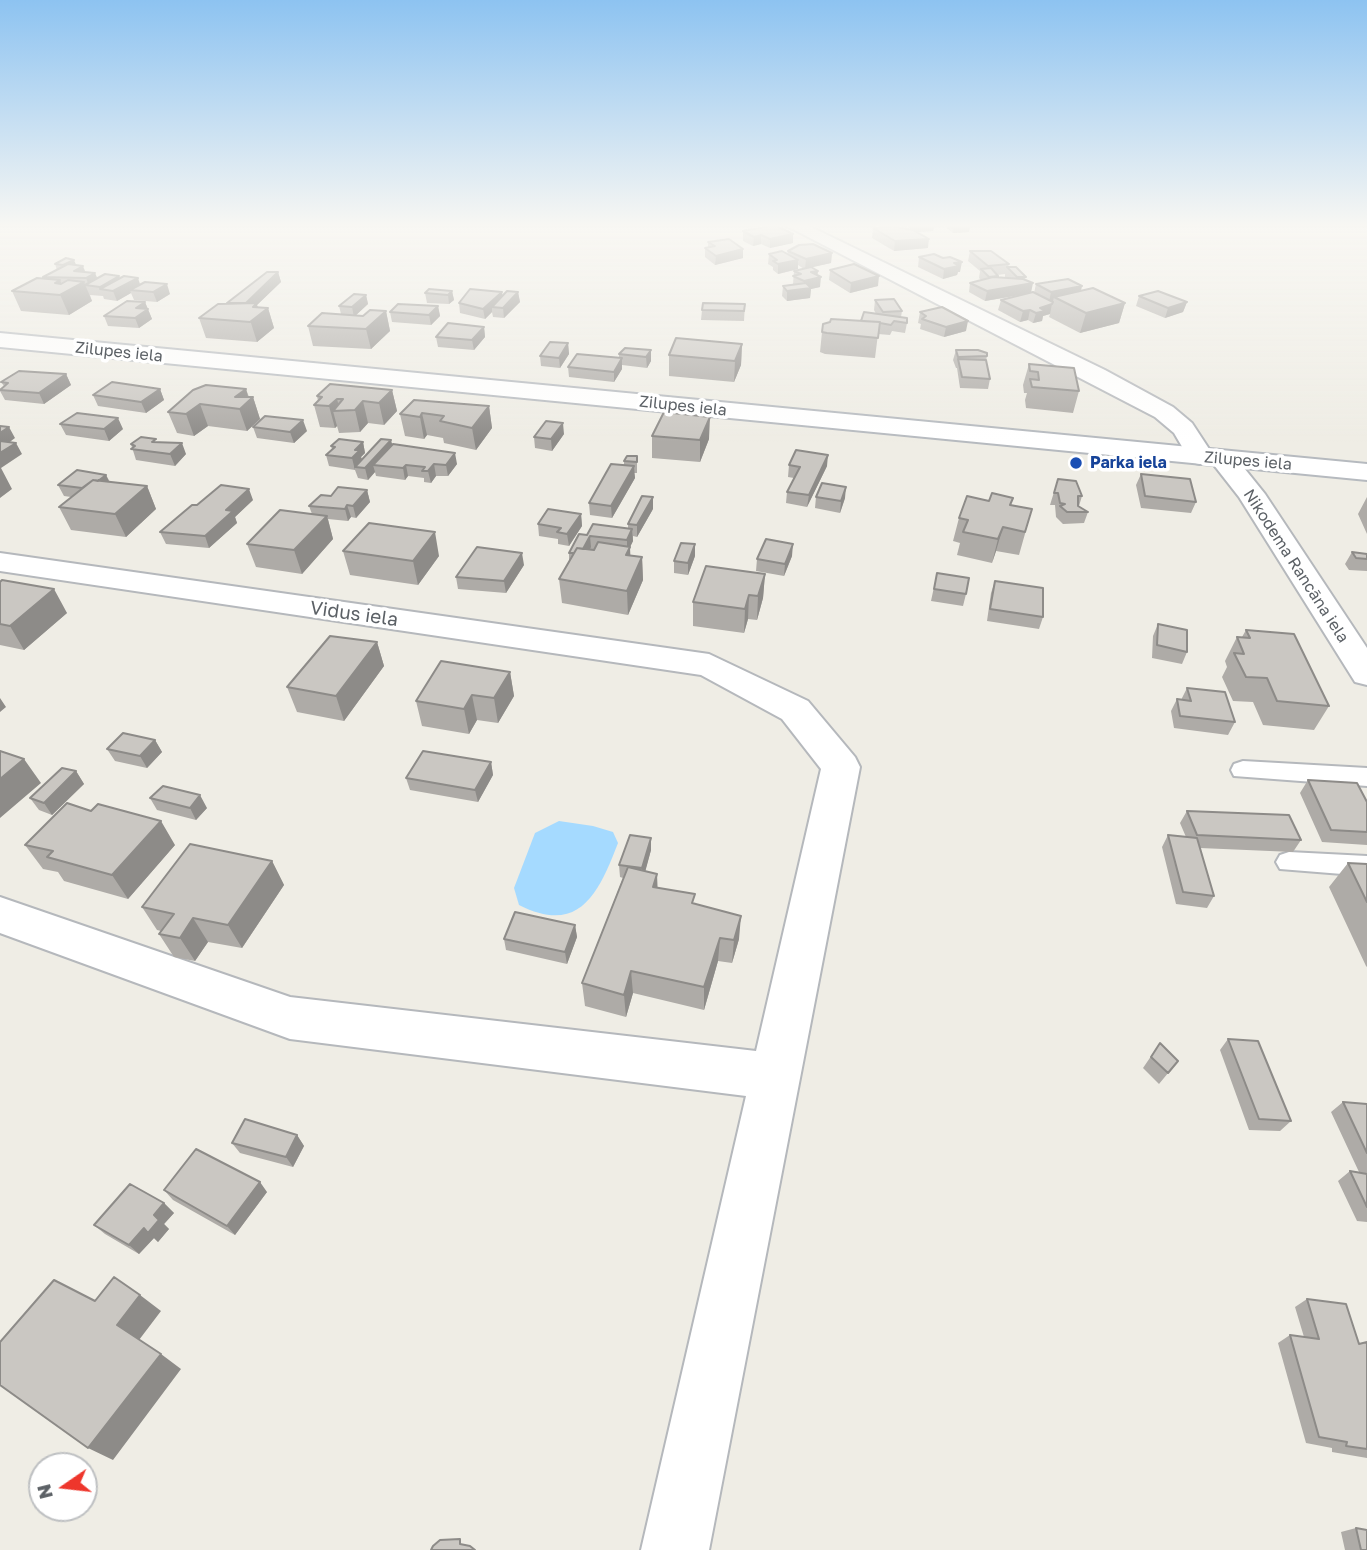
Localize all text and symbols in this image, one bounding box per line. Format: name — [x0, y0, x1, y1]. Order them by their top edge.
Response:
street label: Zilupes iela — [74, 338, 164, 366]
street label: Zilupes iela — [638, 392, 728, 420]
street label: Zilupes iela — [1203, 448, 1293, 474]
place label: Parka iela — [1090, 453, 1167, 473]
marker: Parka iela — [1068, 455, 1084, 471]
street label: Nikodema Rancāna iela — [1239, 486, 1353, 646]
street label: Vidus iela — [308, 597, 400, 631]
north arrow — [28, 1452, 98, 1522]
text: N — [31, 1482, 57, 1502]

